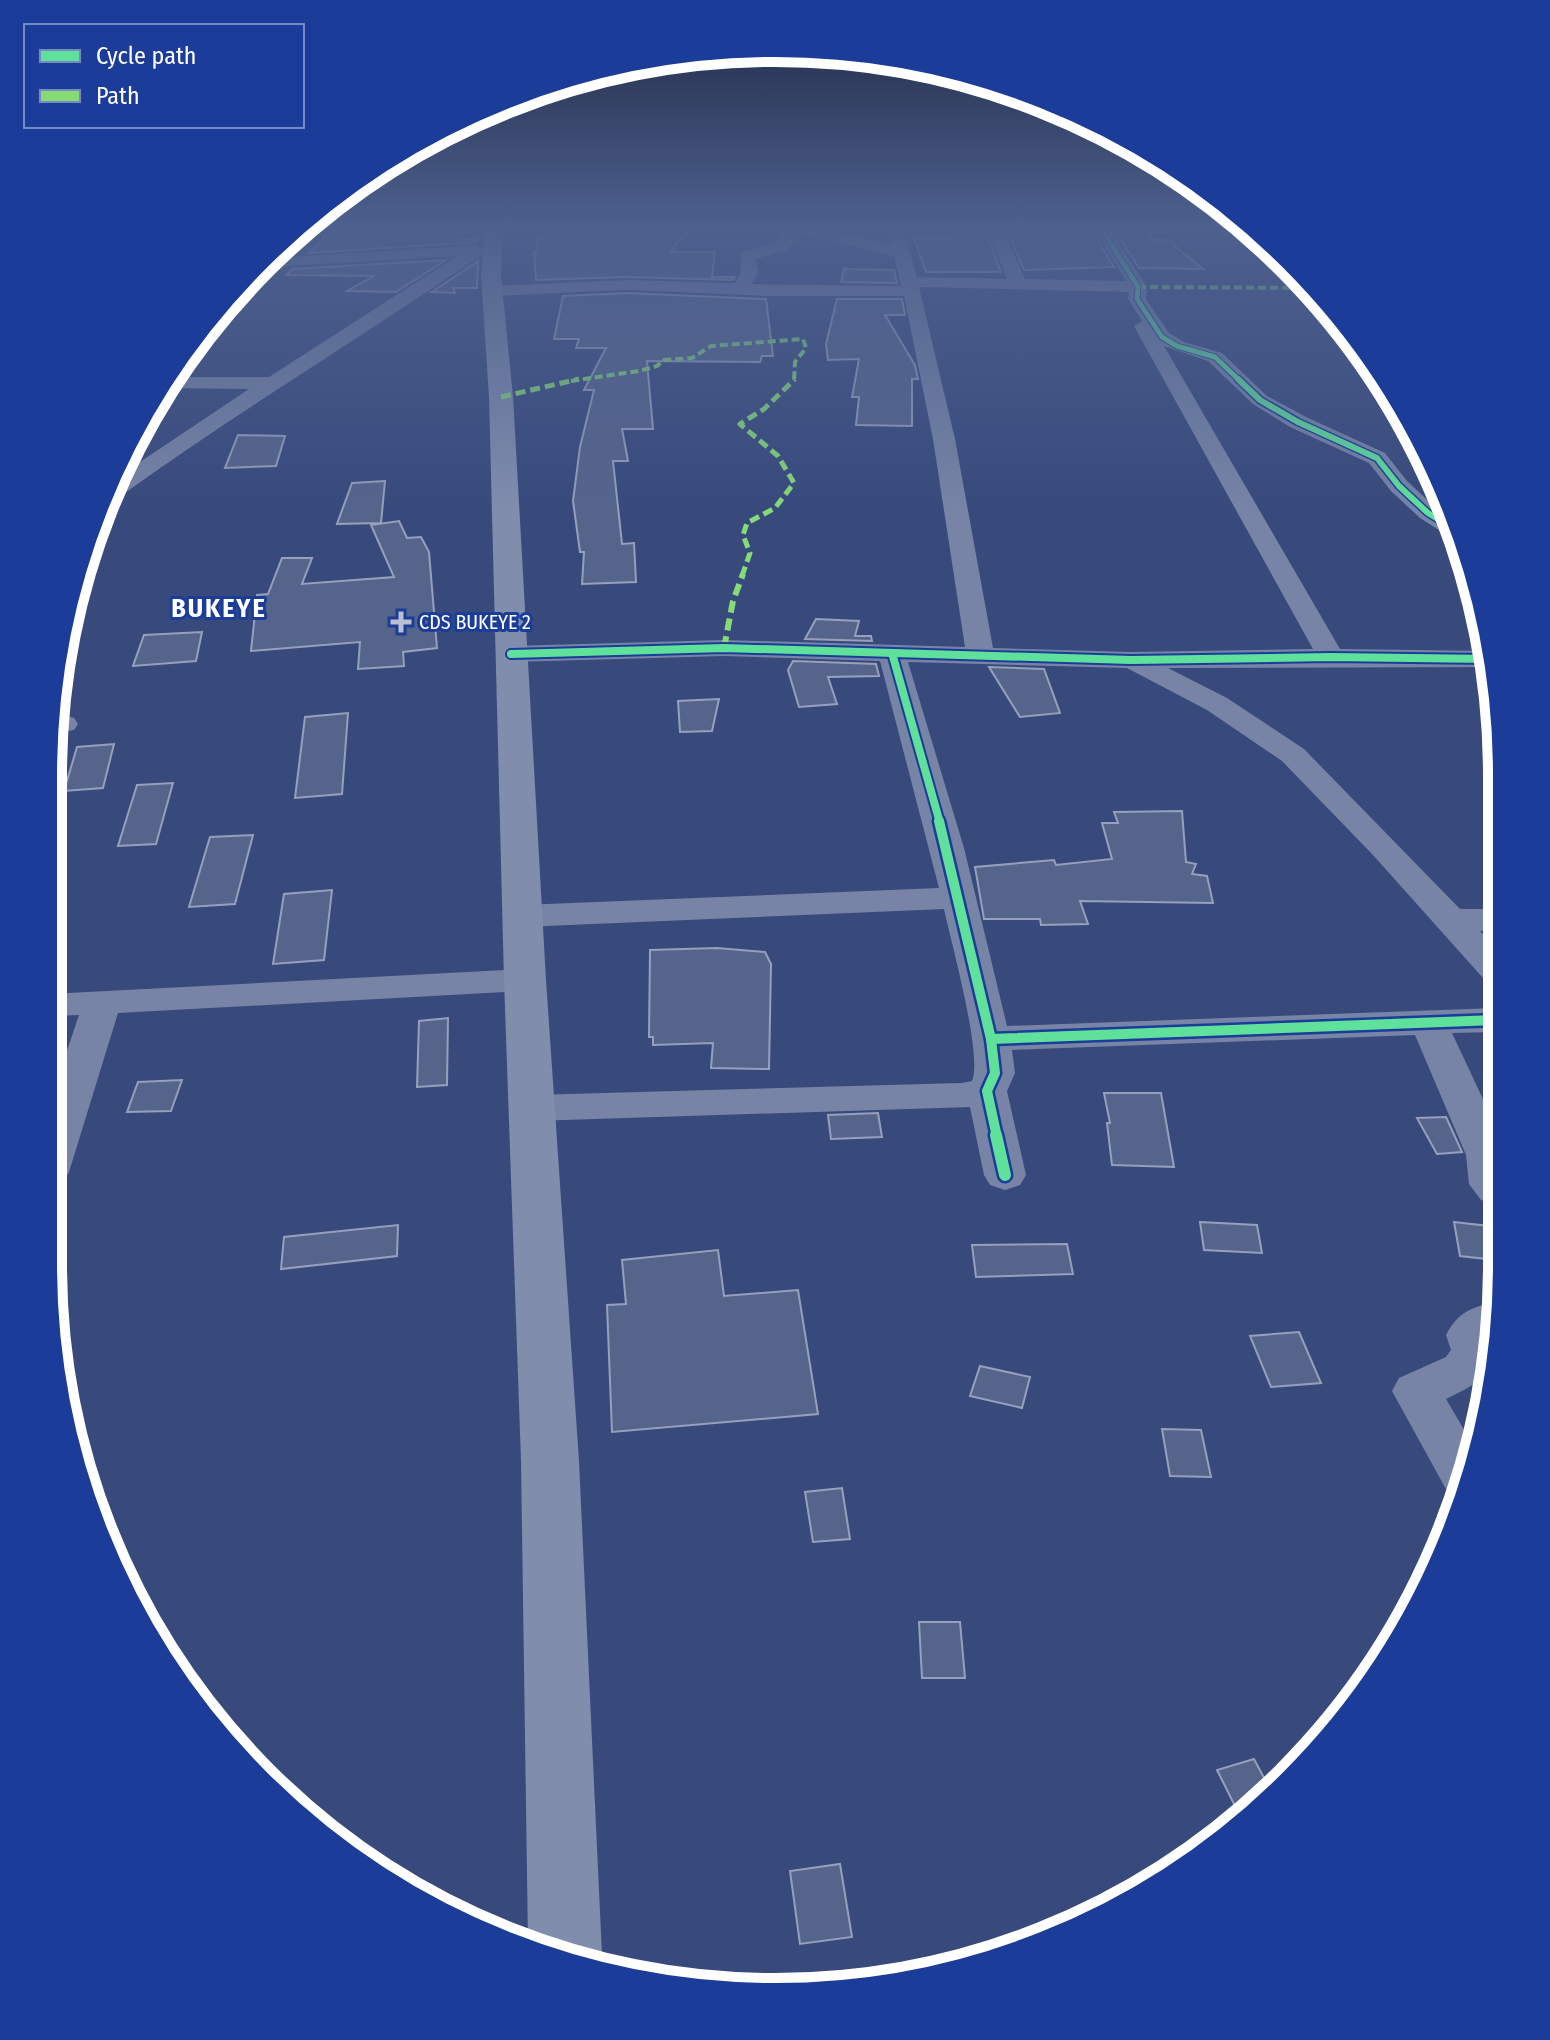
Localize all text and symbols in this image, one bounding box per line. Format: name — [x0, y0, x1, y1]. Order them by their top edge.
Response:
legend — [24, 24, 304, 128]
text: Cycle path — [96, 42, 196, 70]
text: Path — [96, 82, 140, 110]
district label: BUKEYE — [171, 593, 267, 624]
place label: CDS BUKEYE 2 — [419, 610, 531, 634]
marker: CDS BUKEYE 2 — [390, 611, 412, 633]

